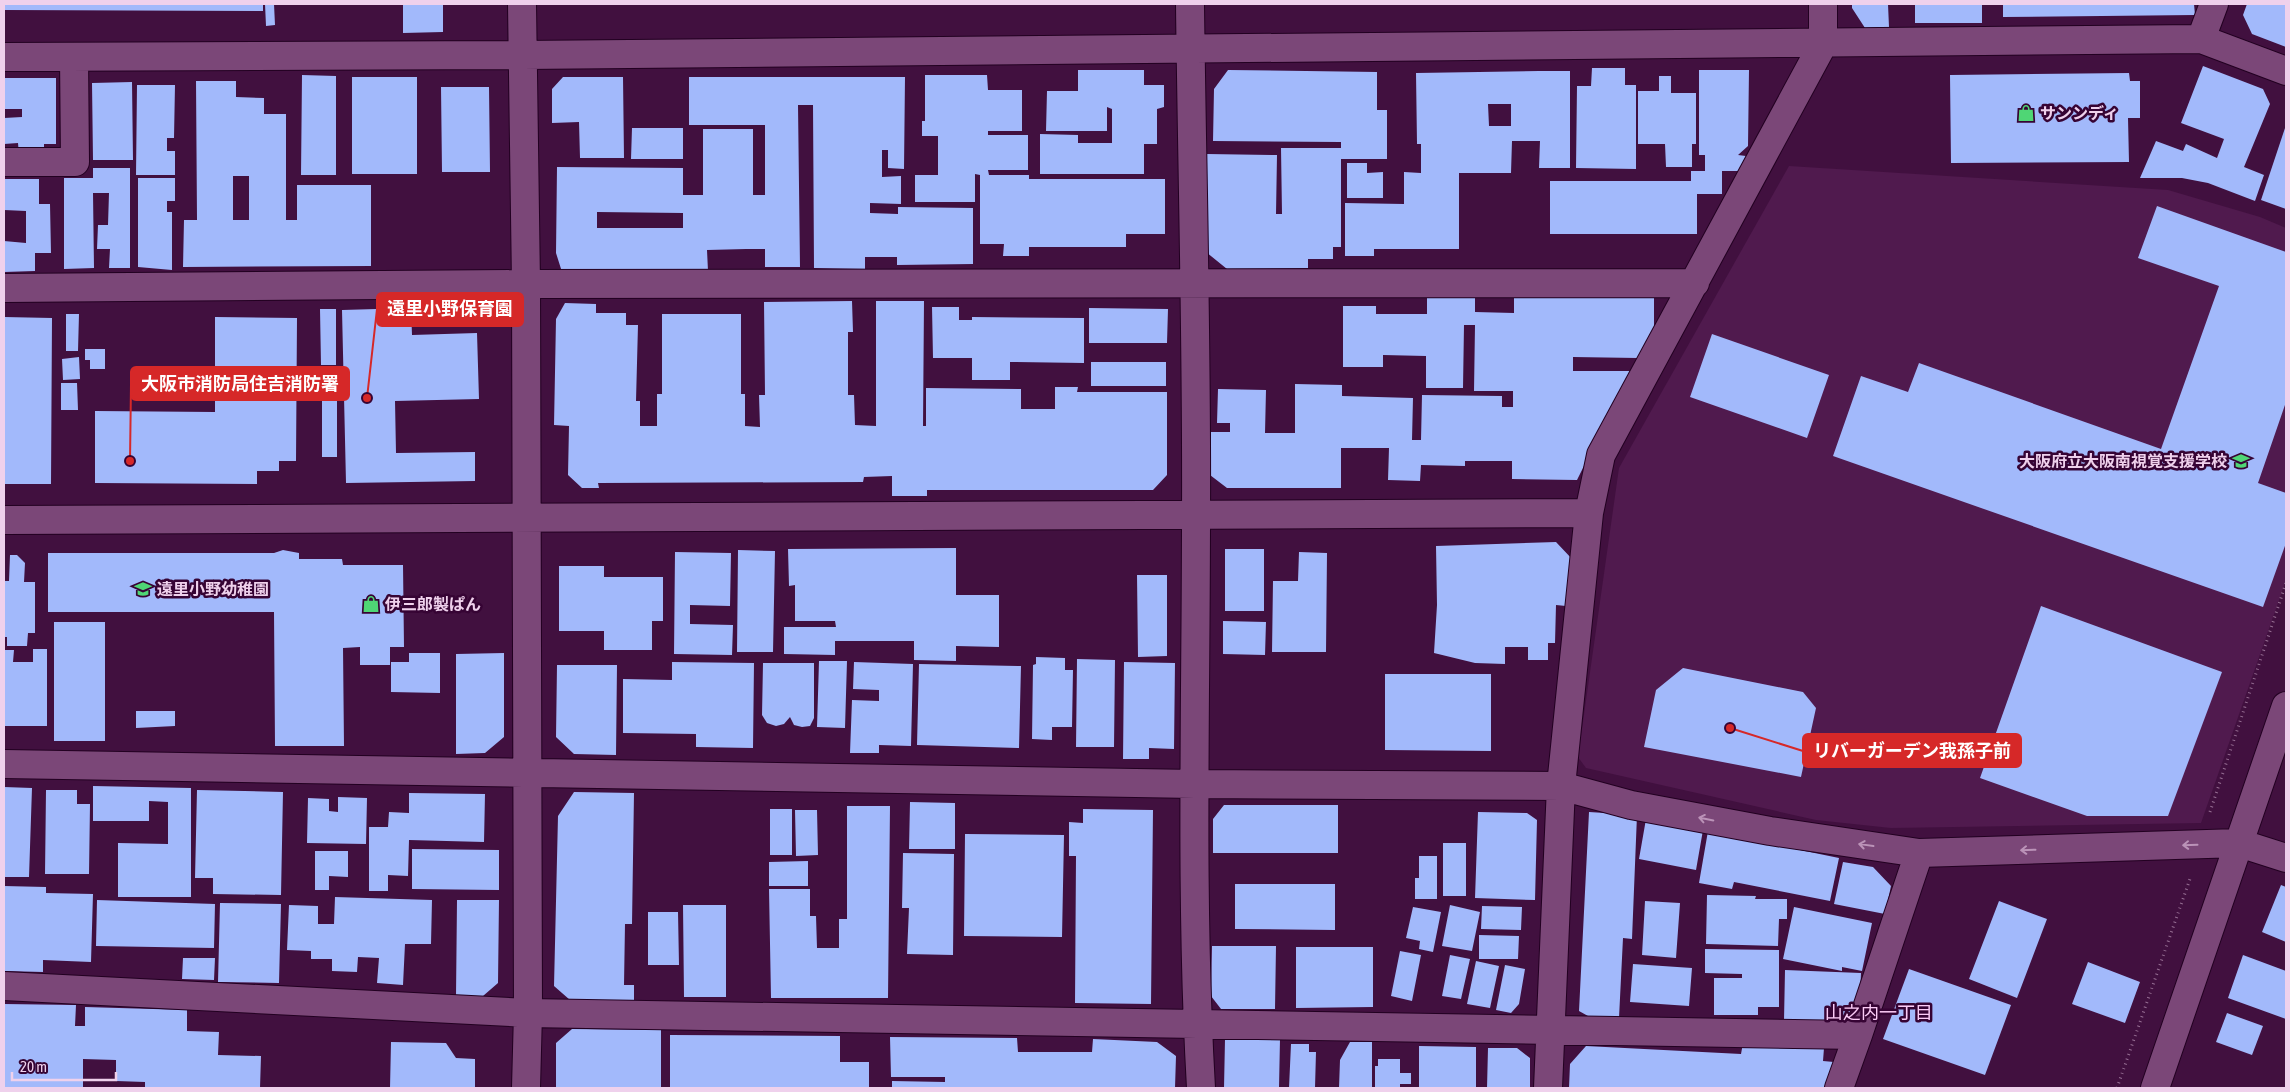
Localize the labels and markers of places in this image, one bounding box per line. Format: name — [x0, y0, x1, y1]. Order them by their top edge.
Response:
shop icon: サンンディ — [2016, 103, 2036, 123]
place label: サンンディ — [2040, 104, 2119, 122]
callout: 遠里小野保育園 — [377, 293, 523, 326]
callout: 大阪市消防局住吉消防署 — [131, 367, 349, 400]
school or university icon: 大阪府立大阪南視覚支援学校 — [2231, 451, 2251, 471]
place label: 大阪府立大阪南視覚支援学校 — [2019, 452, 2227, 470]
school or university icon: 遠里小野幼稚園 — [133, 579, 153, 599]
place label: 遠里小野幼稚園 — [157, 580, 269, 598]
shop icon: 伊三郎製ぱん — [361, 594, 381, 614]
place label: 伊三郎製ぱん — [384, 595, 481, 613]
callout: リバーガーデン我孫子前 — [1803, 734, 2021, 767]

